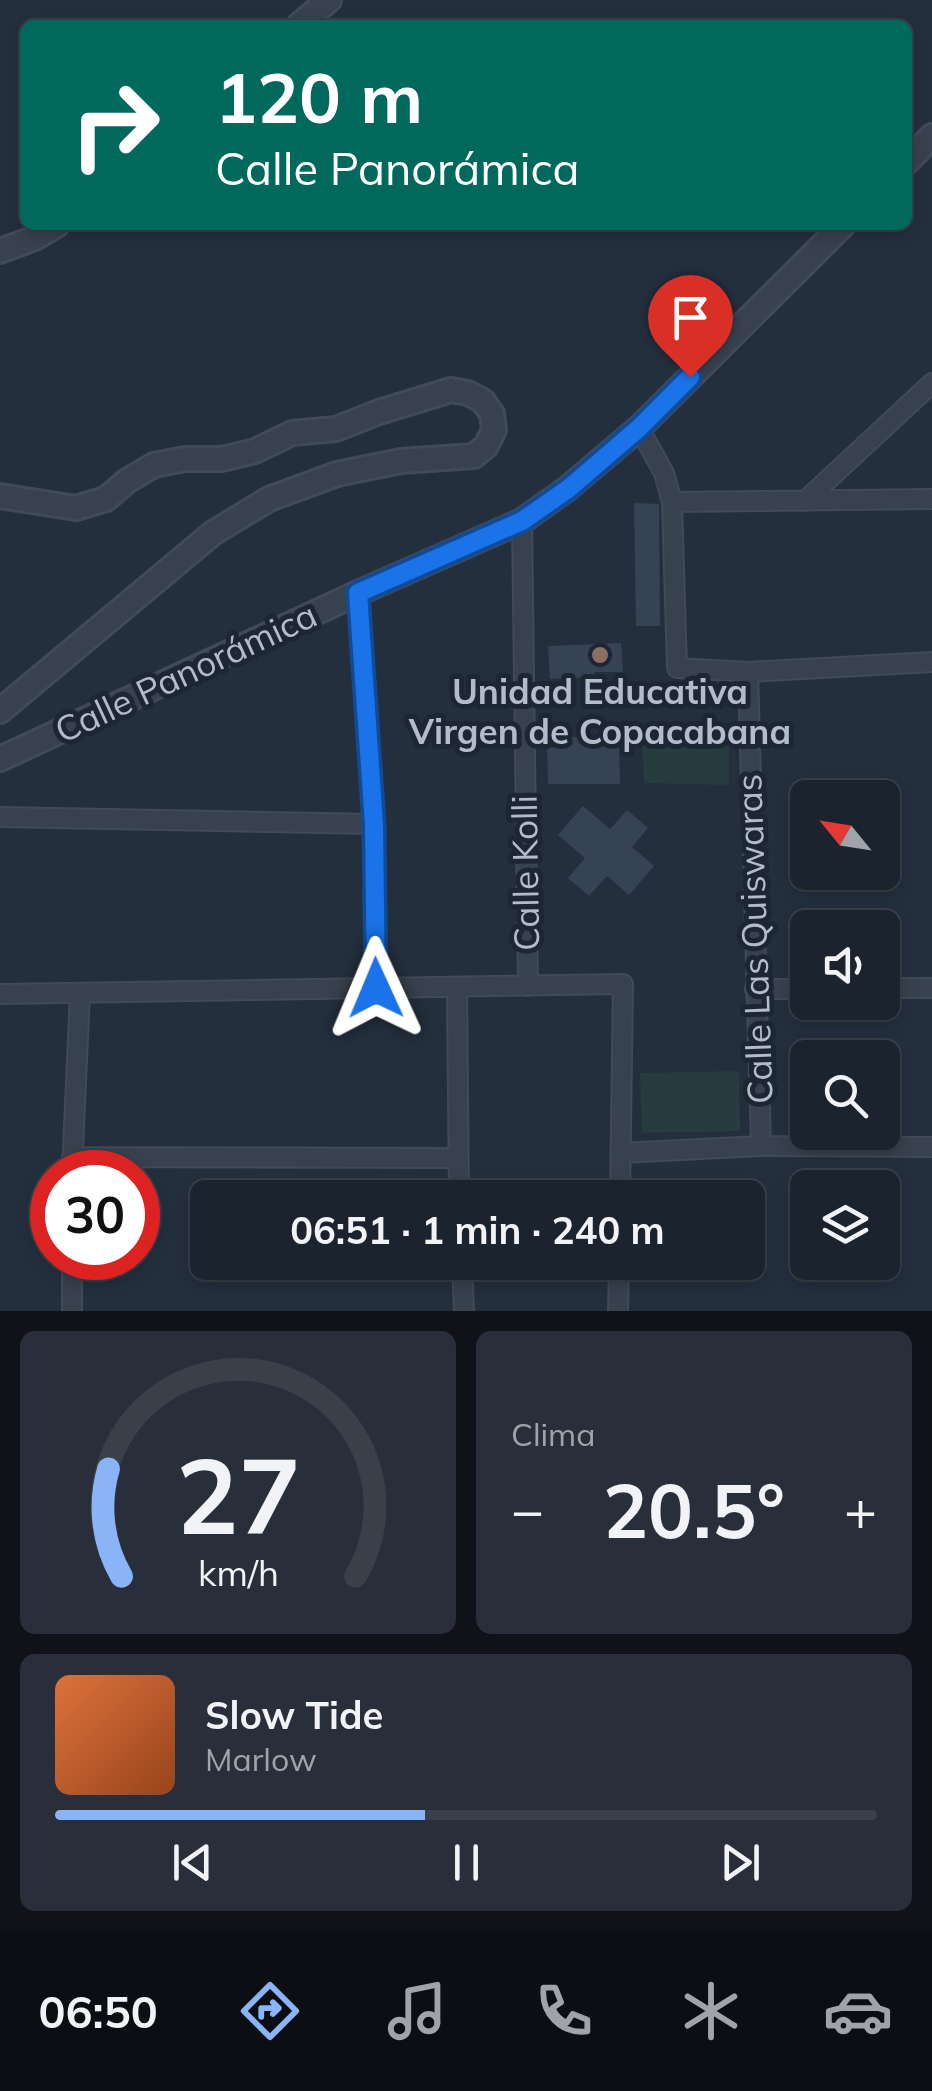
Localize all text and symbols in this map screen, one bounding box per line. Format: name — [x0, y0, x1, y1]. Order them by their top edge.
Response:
text: 120 m — [215, 53, 423, 141]
icon: right — [50, 60, 180, 190]
text: Calle Panorámica — [215, 140, 580, 196]
pin — [648, 275, 733, 378]
icon: arrive — [663, 290, 718, 345]
street label: Calle Panorámica — [48, 592, 323, 752]
marker: Unidad Educativa Virgen de Copacabana — [589, 644, 611, 666]
place label: Unidad Educativa Virgen de Copacabana — [408, 669, 791, 753]
street label: Calle Las Quiswaras — [726, 773, 782, 1105]
north arrow — [790, 780, 900, 890]
map controls — [790, 780, 900, 1280]
street label: Calle Kolli — [502, 795, 548, 951]
button: sound — [790, 910, 900, 1020]
position arrow — [324, 936, 428, 1040]
button: search — [790, 1040, 900, 1150]
speed limit sign: 30 — [30, 1150, 160, 1280]
button: layers — [790, 1170, 900, 1280]
text: 06:51 · 1 min · 240 m — [290, 1206, 665, 1254]
text: Clima — [511, 1414, 595, 1454]
text: 27 — [176, 1429, 300, 1560]
text: 20.5° — [603, 1463, 785, 1557]
text: − — [511, 1475, 544, 1544]
text: + — [844, 1475, 877, 1544]
text: km/h — [198, 1550, 278, 1595]
text: Slow Tide — [205, 1691, 383, 1739]
text: Marlow — [205, 1739, 317, 1779]
icon: previous — [165, 1835, 220, 1890]
icon: pause — [439, 1835, 494, 1890]
icon: next — [713, 1835, 768, 1890]
icon: directions — [235, 1976, 305, 2046]
icon: music — [382, 1976, 452, 2046]
icon: phone — [529, 1976, 599, 2046]
icon: climate — [676, 1976, 746, 2046]
icon: car — [823, 1976, 893, 2046]
text: 06:50 — [39, 1983, 158, 2039]

